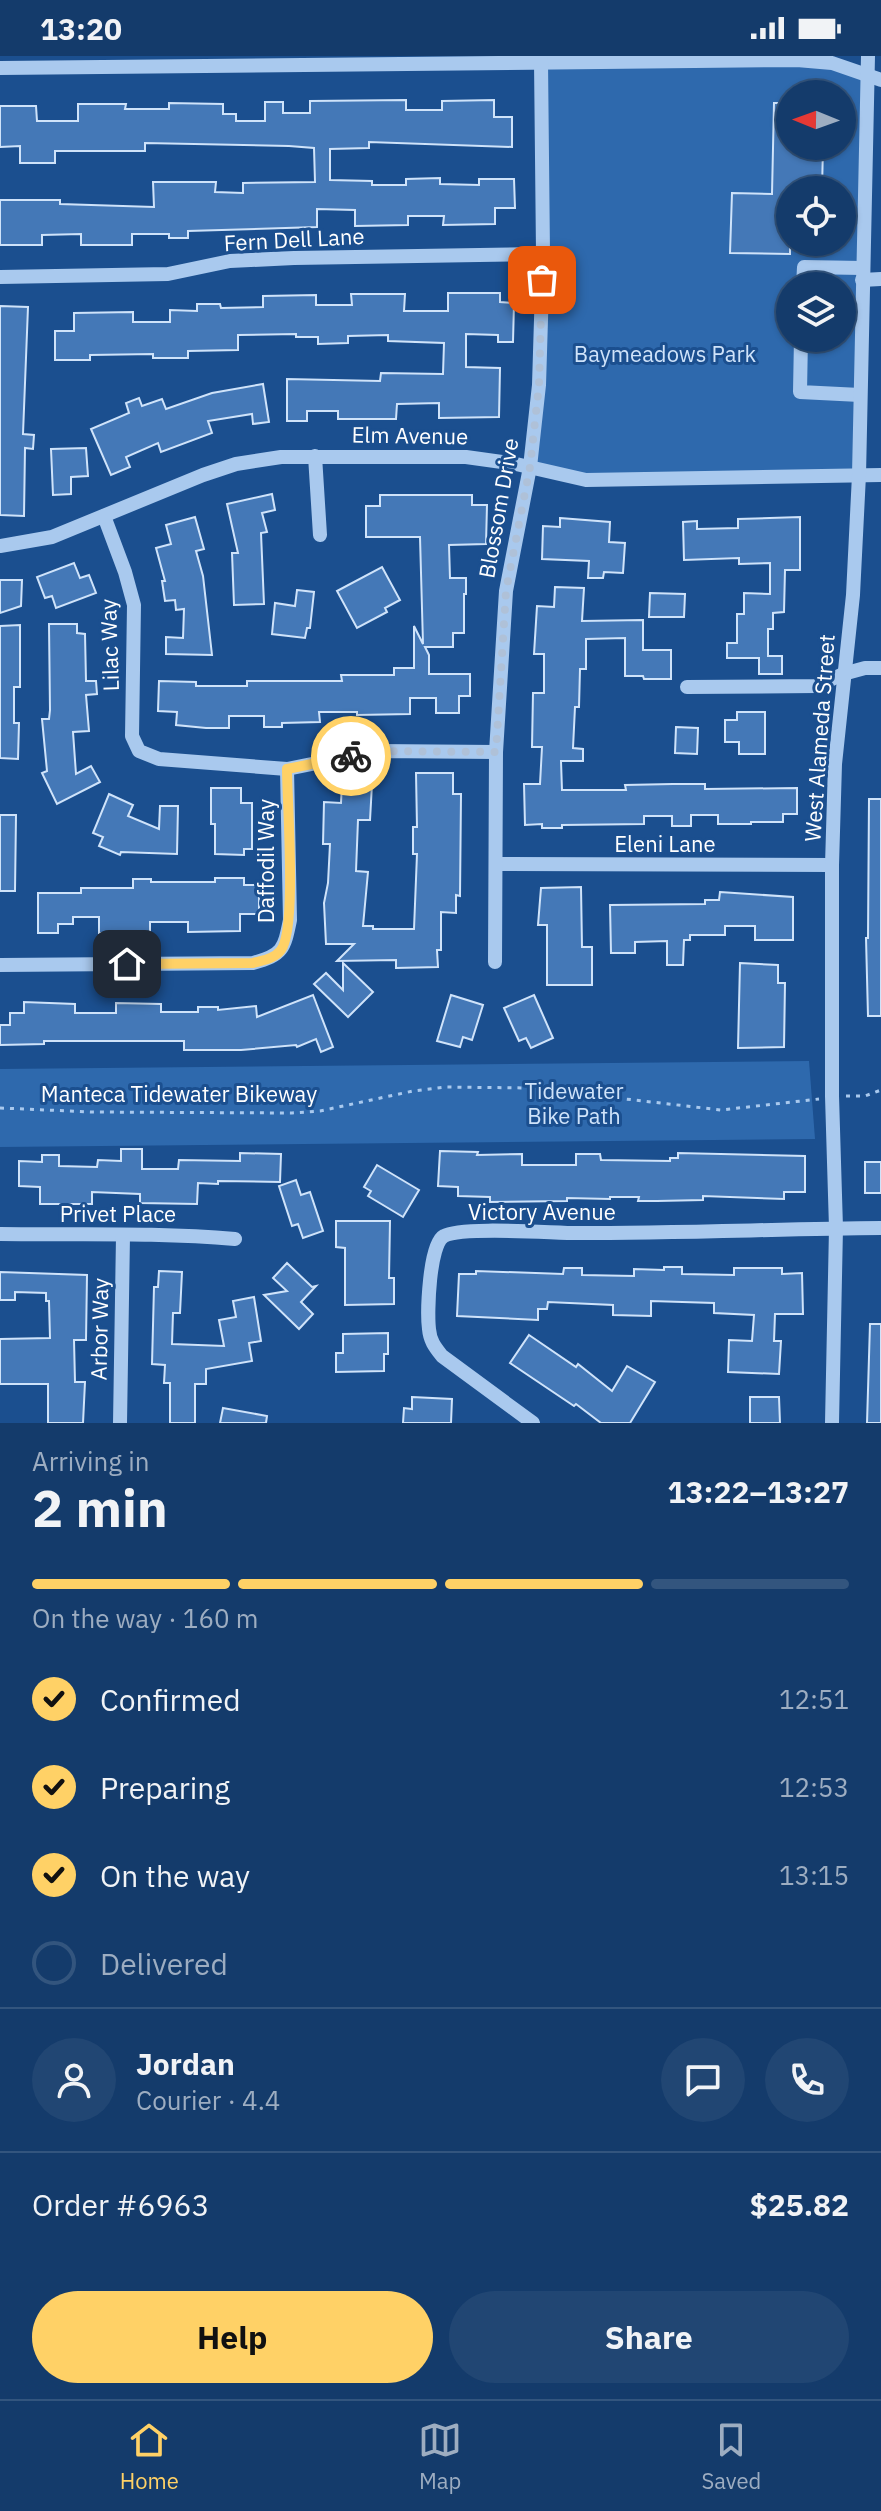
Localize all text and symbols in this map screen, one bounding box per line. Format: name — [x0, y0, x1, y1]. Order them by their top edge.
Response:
text: 13:20 — [40, 9, 122, 48]
north arrow — [776, 80, 856, 160]
map controls — [776, 80, 856, 352]
button: locate — [776, 176, 856, 256]
street label: Fern Dell Lane — [223, 221, 365, 257]
pin — [508, 246, 576, 314]
icon: bag — [520, 258, 564, 302]
button: layers — [776, 272, 856, 352]
park label: Baymeadows Park — [574, 339, 757, 368]
street label: Elm Avenue — [351, 419, 469, 451]
street label: Blossom Drive — [471, 436, 525, 580]
street label: Lilac Way — [93, 598, 125, 692]
street label: West Alameda Street — [797, 633, 841, 843]
courier — [311, 716, 391, 796]
icon: bike — [329, 734, 373, 778]
street label: Daffodil Way — [251, 799, 280, 923]
street label: Eleni Lane — [614, 829, 716, 858]
pin — [93, 930, 161, 998]
icon: home — [105, 942, 149, 986]
park label: Tidewater Bike Path — [524, 1076, 624, 1130]
street label: Manteca Tidewater Bikeway — [41, 1079, 317, 1108]
street label: Victory Avenue — [468, 1197, 616, 1226]
street label: Privet Place — [60, 1199, 176, 1228]
street label: Arbor Way — [84, 1277, 114, 1381]
text: Arriving in — [32, 1444, 149, 1478]
text: 13:22–13:27 — [668, 1472, 849, 1511]
text: 2 min — [32, 1474, 168, 1541]
text: On the way · 160 m — [32, 1601, 258, 1635]
icon: check — [32, 1677, 76, 1721]
text: Confirmed — [100, 1680, 241, 1719]
text: 12:51 — [779, 1682, 849, 1716]
icon: check — [32, 1765, 76, 1809]
text: Preparing — [100, 1768, 230, 1807]
text: 12:53 — [779, 1770, 849, 1804]
icon: check — [32, 1853, 76, 1897]
text: On the way — [100, 1856, 250, 1895]
text: 13:15 — [779, 1858, 849, 1892]
text: Delivered — [100, 1944, 228, 1983]
button: person — [32, 2038, 116, 2122]
button: chat — [661, 2038, 745, 2122]
button: phone — [765, 2038, 849, 2122]
text: Jordan — [136, 2044, 235, 2083]
text: Courier · 4.4 — [136, 2083, 280, 2117]
text: Order #6963 — [32, 2185, 209, 2224]
text: $25.82 — [750, 2185, 849, 2224]
button: Help — [32, 2291, 433, 2383]
button: Share — [449, 2291, 849, 2383]
tab: Home — [120, 2418, 179, 2495]
tab: Map — [418, 2418, 462, 2495]
tab: Saved — [701, 2418, 761, 2495]

